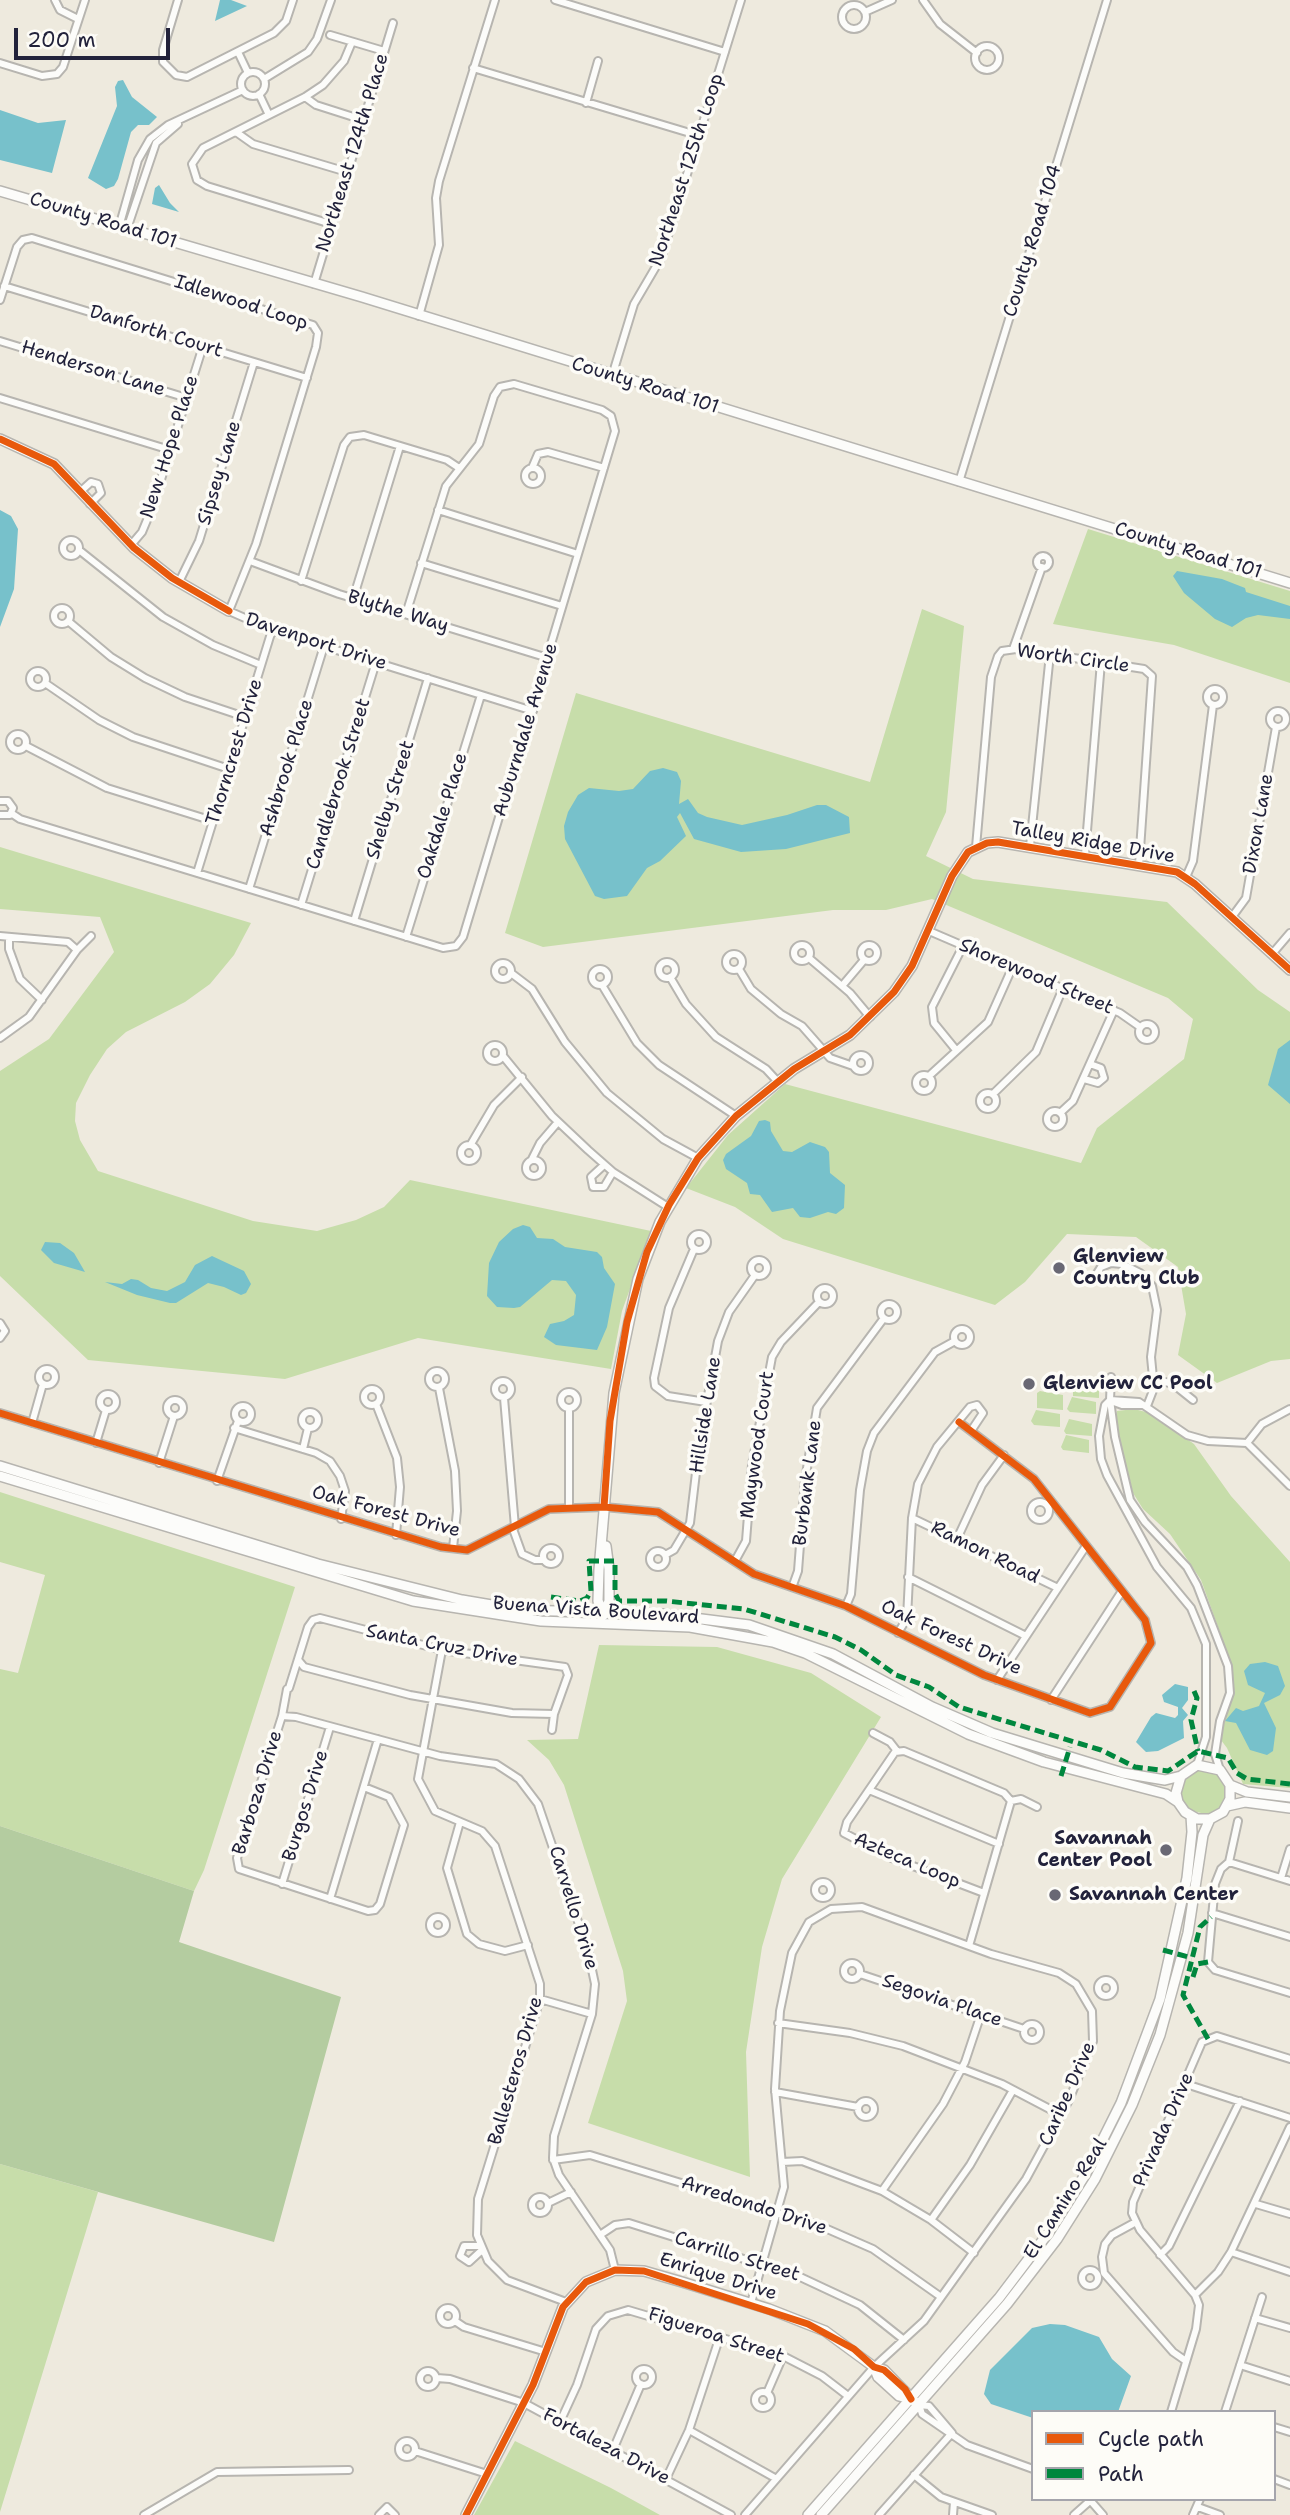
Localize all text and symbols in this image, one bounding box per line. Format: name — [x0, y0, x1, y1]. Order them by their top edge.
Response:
scale bar — [18, 14, 173, 58]
text: 200 m — [27, 26, 96, 54]
street label: Northeast 124th Place — [312, 51, 394, 255]
street label: Northeast 125th Loop — [645, 71, 729, 269]
street label: County Road 104 — [999, 162, 1067, 320]
street label: County Road 101 — [27, 188, 179, 254]
street label: Idlewood Loop — [171, 271, 311, 335]
street label: Danforth Court — [87, 301, 225, 363]
street label: Henderson Lane — [18, 336, 168, 402]
street label: County Road 101 — [569, 353, 721, 419]
street label: New Hope Place — [136, 372, 204, 522]
street label: Sipsey Lane — [193, 418, 247, 528]
street label: County Road 101 — [1112, 518, 1264, 584]
street label: Blythe Way — [345, 586, 451, 638]
street label: Davenport Drive — [243, 608, 389, 676]
street label: Auburndale Avenue — [489, 640, 563, 820]
street label: Worth Circle — [1015, 640, 1131, 678]
street label: Thorncrest Drive — [202, 676, 268, 828]
street label: Candlebrook Street — [302, 696, 376, 872]
street label: Ashbrook Place — [255, 697, 319, 839]
street label: Shelby Street — [362, 738, 420, 862]
street label: Oakdale Place — [413, 750, 473, 882]
street label: Dixon Lane — [1239, 772, 1279, 876]
street label: Talley Ridge Drive — [1009, 817, 1177, 869]
street label: Shorewood Street — [955, 934, 1117, 1020]
place label: Glenview Country Club — [1073, 1246, 1200, 1290]
marker: Glenview Country Club — [1051, 1260, 1067, 1276]
street label: Hillside Lane — [686, 1355, 726, 1475]
street label: Maywood Court — [736, 1370, 780, 1520]
place label: Glenview CC Pool — [1043, 1373, 1212, 1395]
marker: Glenview CC Pool — [1021, 1376, 1037, 1392]
street label: Burbank Lane — [789, 1419, 827, 1547]
street label: Oak Forest Drive — [309, 1481, 463, 1543]
street label: Ramon Road — [927, 1517, 1043, 1589]
street label: Buena Vista Boulevard — [492, 1592, 700, 1630]
street label: Oak Forest Drive — [877, 1595, 1025, 1681]
street label: Santa Cruz Drive — [364, 1620, 520, 1672]
street label: Barboza Drive — [228, 1728, 288, 1858]
street label: Burgos Drive — [278, 1747, 334, 1865]
street label: Azteca Loop — [850, 1828, 964, 1894]
place label: Savannah Center Pool — [1037, 1828, 1152, 1872]
marker: Savannah Center Pool — [1158, 1842, 1174, 1858]
street label: Carvello Drive — [543, 1843, 603, 1973]
place label: Savannah Center — [1069, 1884, 1239, 1906]
marker: Savannah Center — [1047, 1887, 1063, 1903]
street label: Segovia Place — [879, 1970, 1005, 2032]
street label: Ballesteros Drive — [484, 1994, 548, 2148]
street label: Caribe Drive — [1035, 2038, 1101, 2150]
street label: Privada Drive — [1129, 2069, 1199, 2191]
street label: El Camino Real — [1020, 2134, 1112, 2264]
street label: Arredondo Drive — [678, 2172, 830, 2240]
street label: Carrillo Street — [672, 2227, 802, 2287]
street label: Enrique Drive — [656, 2248, 780, 2306]
street label: Figueroa Street — [645, 2303, 787, 2369]
street label: Fortaleza Drive — [538, 2404, 674, 2490]
legend — [1031, 2410, 1276, 2501]
text: Cycle path — [1098, 2425, 1204, 2453]
text: Path — [1098, 2460, 1144, 2488]

